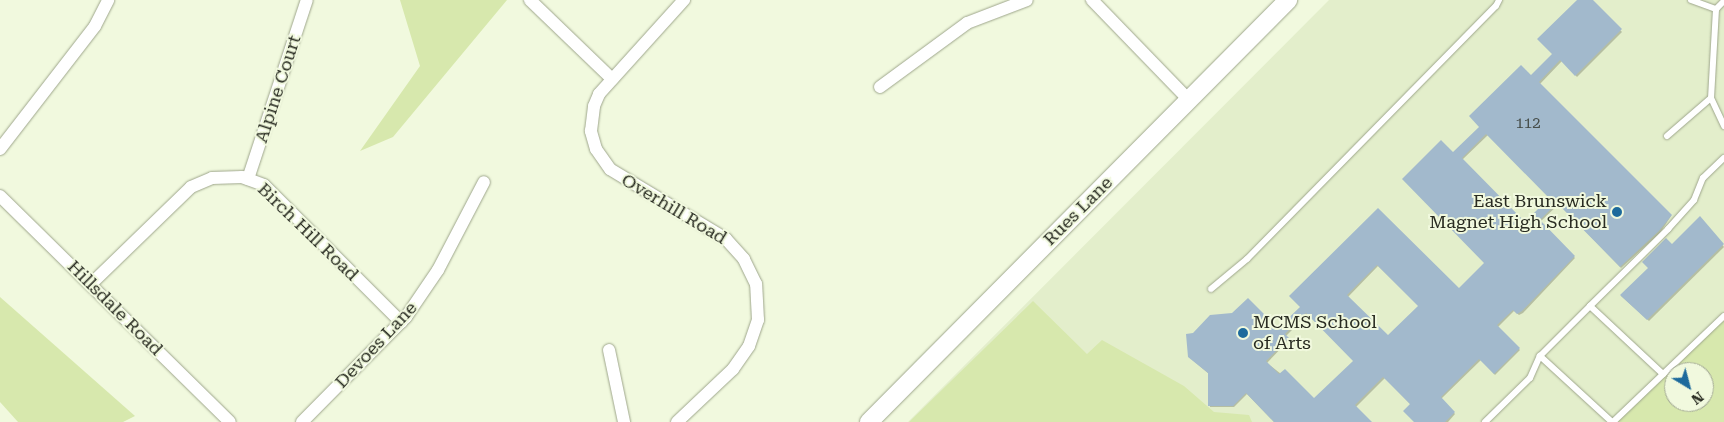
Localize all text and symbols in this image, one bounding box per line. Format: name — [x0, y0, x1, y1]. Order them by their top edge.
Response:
street label: Alpine Court — [250, 33, 306, 145]
house number: 112 — [1515, 115, 1541, 133]
street label: Overhill Road — [617, 169, 731, 249]
street label: Rues Lane — [1039, 172, 1117, 250]
street label: Birch Hill Road — [253, 178, 363, 286]
place label: East Brunswick Magnet High School — [1429, 191, 1607, 233]
marker: East Brunswick Magnet High School — [1611, 206, 1623, 218]
street label: Hillsdale Road — [63, 256, 167, 360]
street label: Devoes Lane — [330, 297, 422, 393]
place label: MCMS School of Arts — [1253, 312, 1377, 354]
marker: MCMS School of Arts — [1237, 327, 1249, 339]
north arrow — [1664, 362, 1714, 412]
text: N — [1688, 389, 1707, 408]

